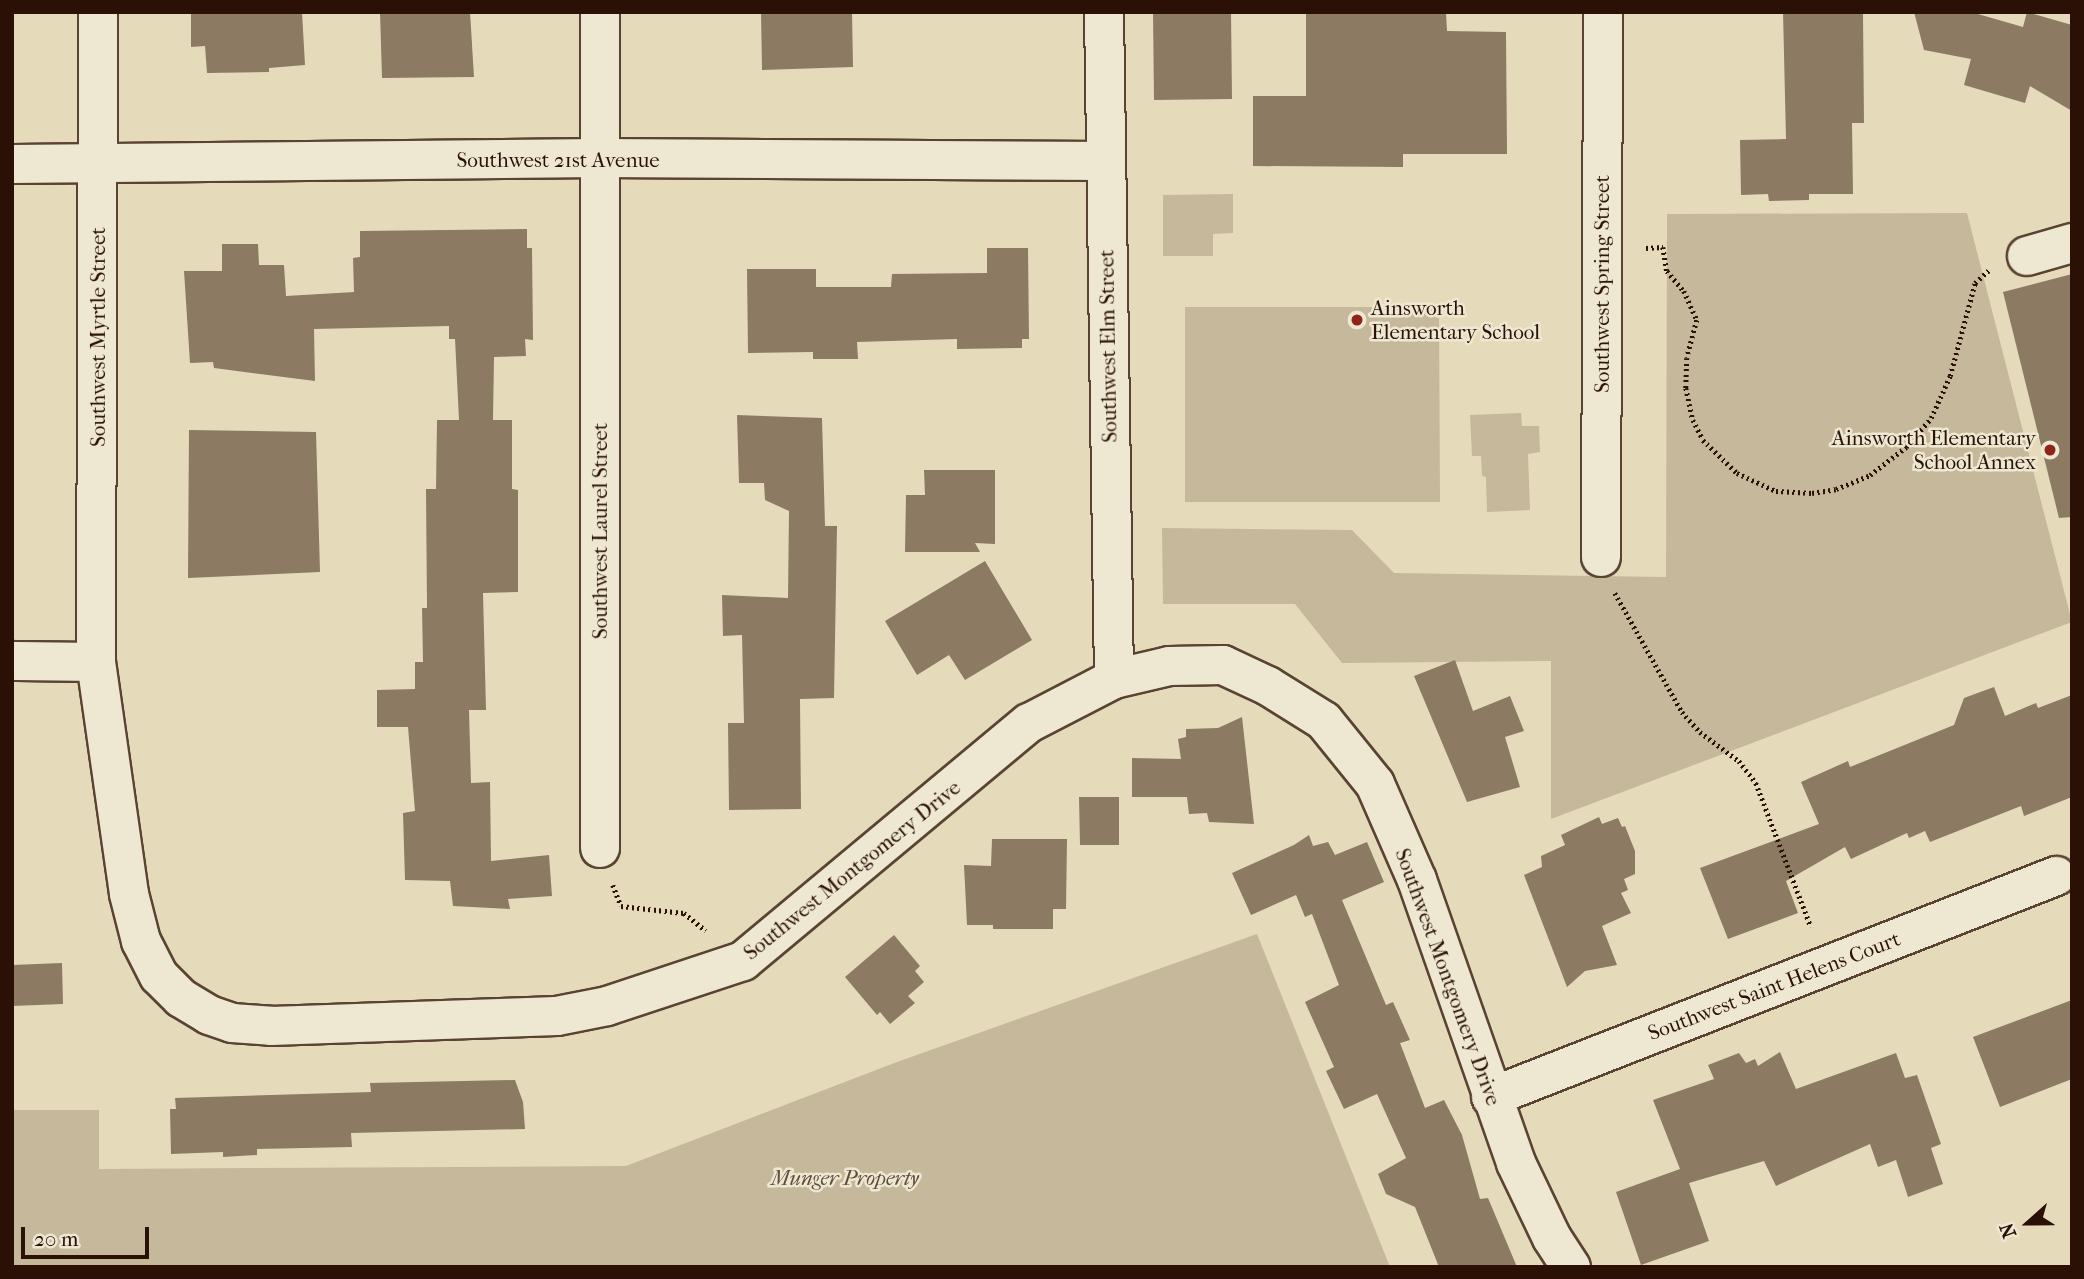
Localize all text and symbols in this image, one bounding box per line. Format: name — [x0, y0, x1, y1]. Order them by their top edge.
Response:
street label: Southwest 21st Avenue — [456, 147, 660, 173]
street label: Southwest Spring Street — [1589, 175, 1615, 393]
street label: Southwest Myrtle Street — [85, 227, 111, 447]
street label: Southwest Elm Street — [1094, 249, 1122, 443]
place label: Ainsworth Elementary School — [1371, 295, 1540, 345]
marker: Ainsworth Elementary School — [1349, 312, 1365, 328]
street label: Southwest Laurel Street — [587, 423, 613, 639]
place label: Ainsworth Elementary School Annex — [1832, 425, 2036, 475]
marker: Ainsworth Elementary School Annex — [2042, 442, 2058, 458]
street label: Southwest Montgomery Drive — [738, 775, 966, 965]
street label: Southwest Montgomery Drive — [1390, 845, 1506, 1109]
street label: Southwest Saint Helens Court — [1644, 926, 1904, 1046]
park label: Munger Property — [771, 1165, 919, 1191]
north arrow — [1993, 1188, 2063, 1258]
scale bar — [24, 1212, 152, 1256]
text: N — [1996, 1220, 2021, 1241]
text: 20 m — [34, 1227, 78, 1251]

